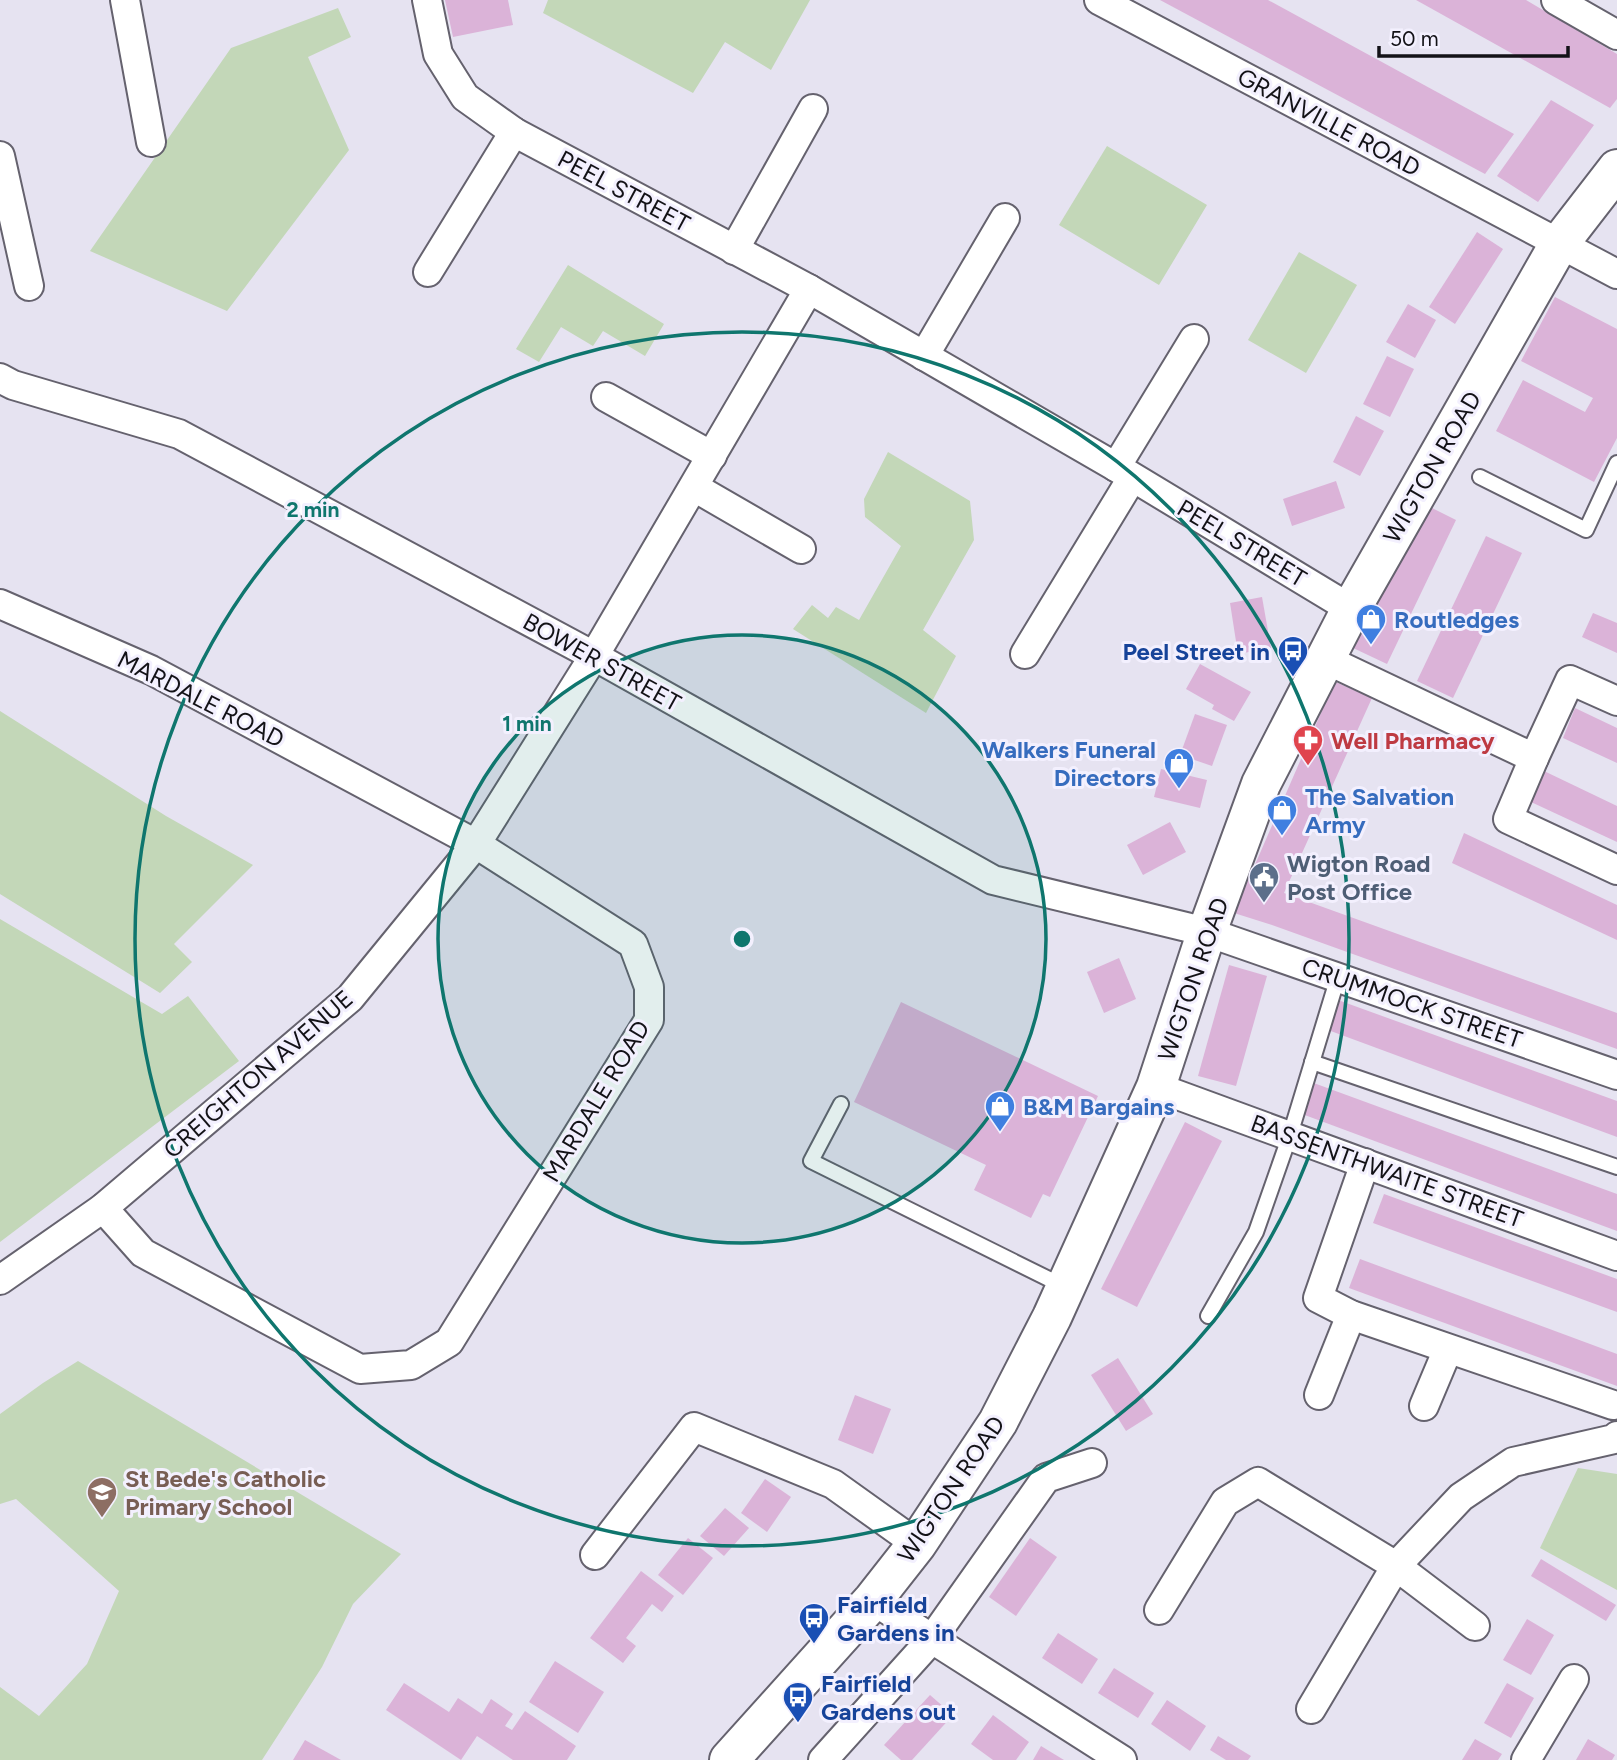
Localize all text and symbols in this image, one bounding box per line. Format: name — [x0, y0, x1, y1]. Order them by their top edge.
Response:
scale bar — [1379, 14, 1568, 58]
text: 50 m — [1390, 26, 1439, 51]
street label: GRANVILLE ROAD — [1233, 62, 1425, 182]
street label: PEEL STREET — [553, 144, 695, 238]
street label: WIGTON ROAD — [1377, 386, 1487, 548]
street label: PEEL STREET — [1172, 493, 1312, 593]
text: 2 min — [287, 497, 339, 522]
shop icon: Routledges — [1354, 602, 1388, 646]
place label: Routledges — [1394, 605, 1519, 634]
street label: BOWER STREET — [518, 607, 686, 717]
bus stop icon: Peel Street in — [1276, 634, 1310, 678]
place label: Peel Street in — [1122, 637, 1270, 666]
street label: MARDALE ROAD — [113, 644, 289, 754]
text: 1 min — [502, 711, 552, 736]
pharmacy icon: Well Pharmacy — [1291, 723, 1325, 767]
place label: Well Pharmacy — [1331, 726, 1495, 755]
place label: Walkers Funeral Directors — [982, 735, 1156, 792]
shop icon: Walkers Funeral Directors — [1162, 746, 1196, 790]
place label: The Salvation Army — [1305, 782, 1454, 839]
shop icon: The Salvation Army — [1265, 793, 1299, 837]
place label: Wigton Road Post Office — [1287, 849, 1431, 906]
public building icon: Wigton Road Post Office — [1247, 860, 1281, 904]
street label: WIGTON ROAD — [1152, 894, 1234, 1064]
centre of rings — [730, 927, 754, 951]
street label: CRUMMOCK STREET — [1298, 952, 1526, 1054]
street label: CREIGHTON AVENUE — [157, 984, 359, 1164]
street label: MARDALE ROAD — [536, 1015, 656, 1187]
shop icon: B&M Bargains — [983, 1089, 1017, 1133]
place label: B&M Bargains — [1023, 1092, 1174, 1121]
street label: BASSENTHWAITE STREET — [1247, 1108, 1527, 1234]
street label: WIGTON ROAD — [891, 1410, 1011, 1568]
place label: St Bede's Catholic Primary School — [125, 1464, 326, 1521]
school or university icon: St Bede's Catholic Primary School — [85, 1475, 119, 1519]
place label: Fairfield Gardens in — [837, 1590, 955, 1647]
bus stop icon: Fairfield Gardens in — [797, 1601, 831, 1645]
place label: Fairfield Gardens out — [821, 1669, 956, 1726]
bus stop icon: Fairfield Gardens out — [781, 1680, 815, 1724]

